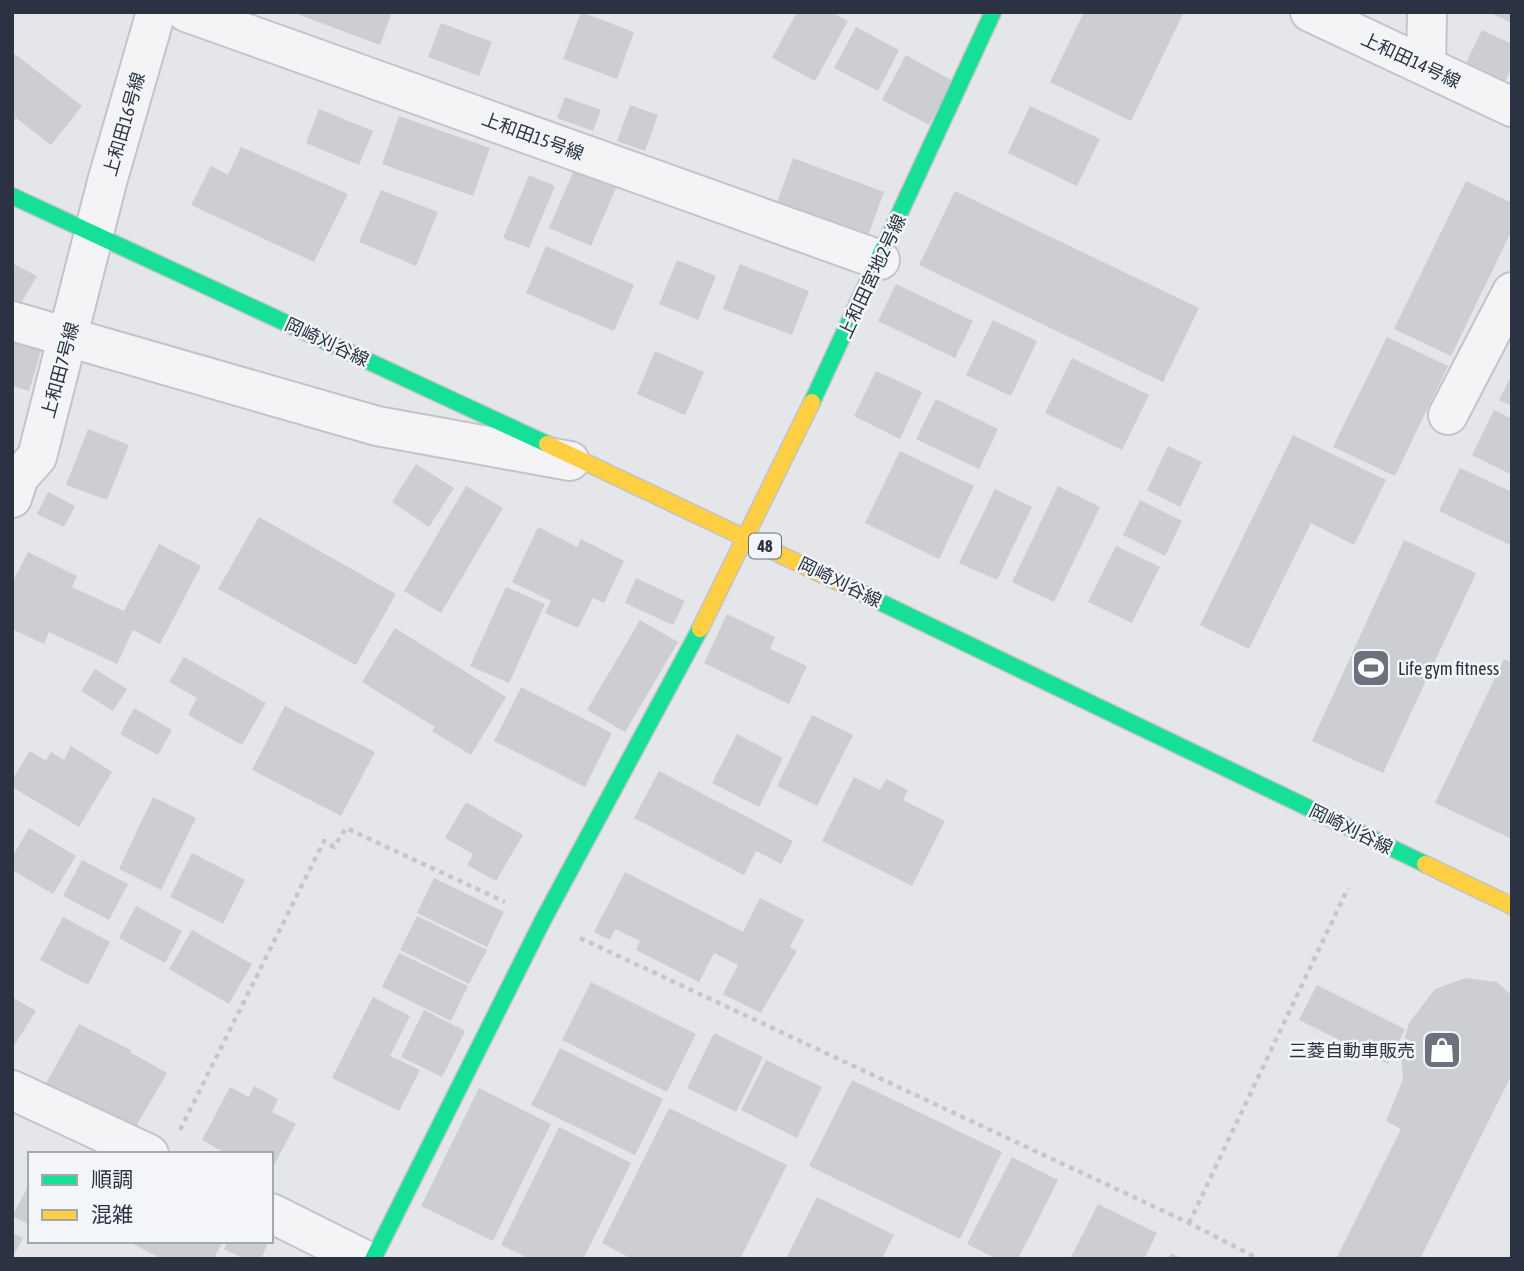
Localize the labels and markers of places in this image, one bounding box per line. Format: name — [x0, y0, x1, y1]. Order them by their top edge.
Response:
sports icon: Life gym fitness — [1350, 647, 1392, 689]
place label: Life gym fitness — [1398, 658, 1499, 679]
shop icon: 三菱自動車販売 — [1421, 1029, 1463, 1071]
place label: 三菱自動車販売 — [1289, 1040, 1415, 1061]

